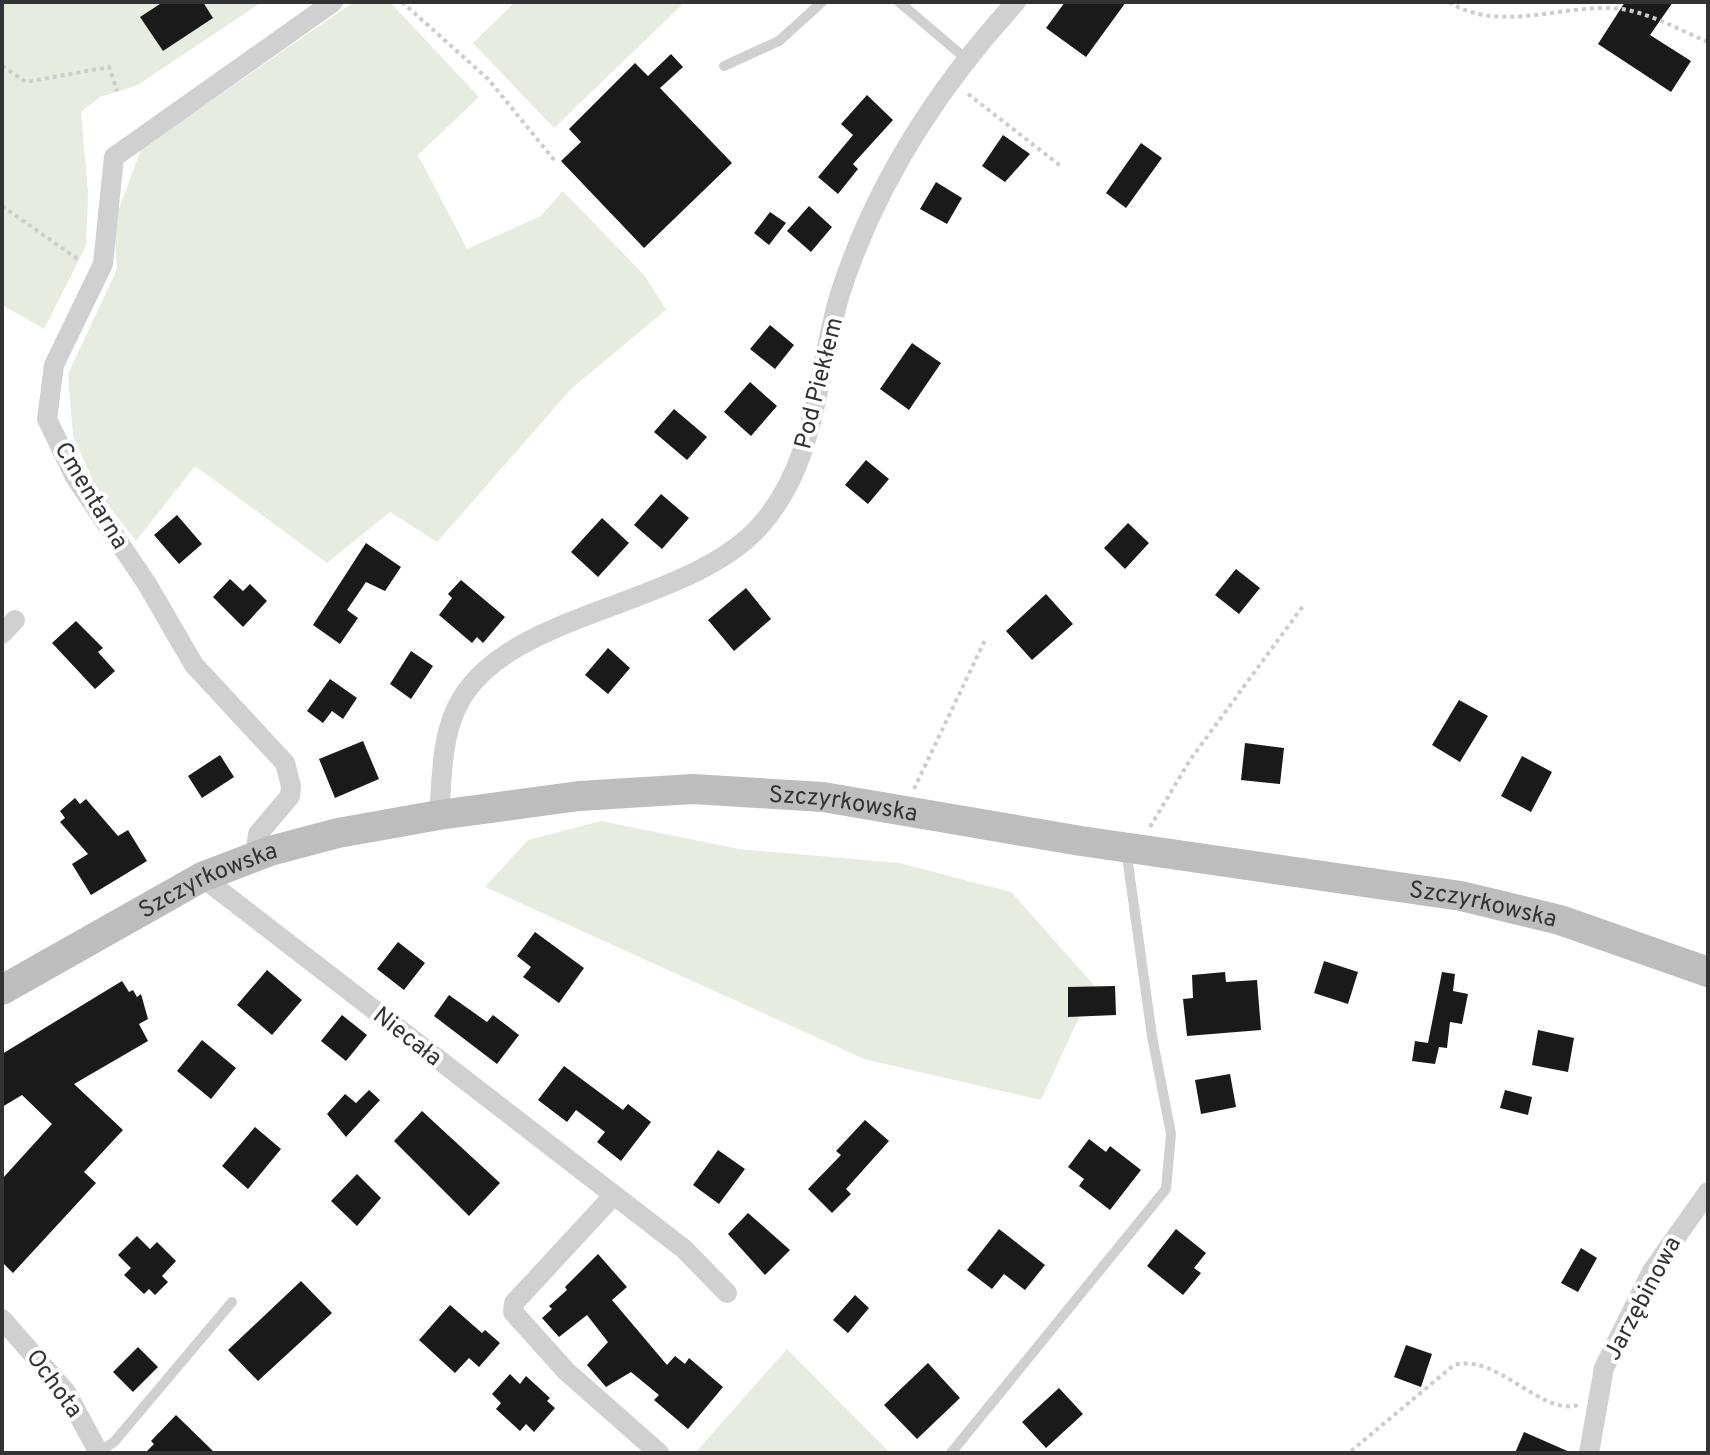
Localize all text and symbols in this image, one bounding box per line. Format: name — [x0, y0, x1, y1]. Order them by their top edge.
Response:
street label: Pod Piekłem — [789, 314, 851, 452]
street label: Cmentarna — [47, 437, 134, 555]
street label: Szczyrkowska — [768, 781, 920, 830]
street label: Szczyrkowska — [134, 837, 281, 927]
street label: Szczyrkowska — [1407, 876, 1560, 936]
street label: Niecała — [366, 1001, 447, 1074]
street label: Jarzębinowa — [1599, 1232, 1689, 1366]
street label: Ochota — [18, 1344, 88, 1424]

